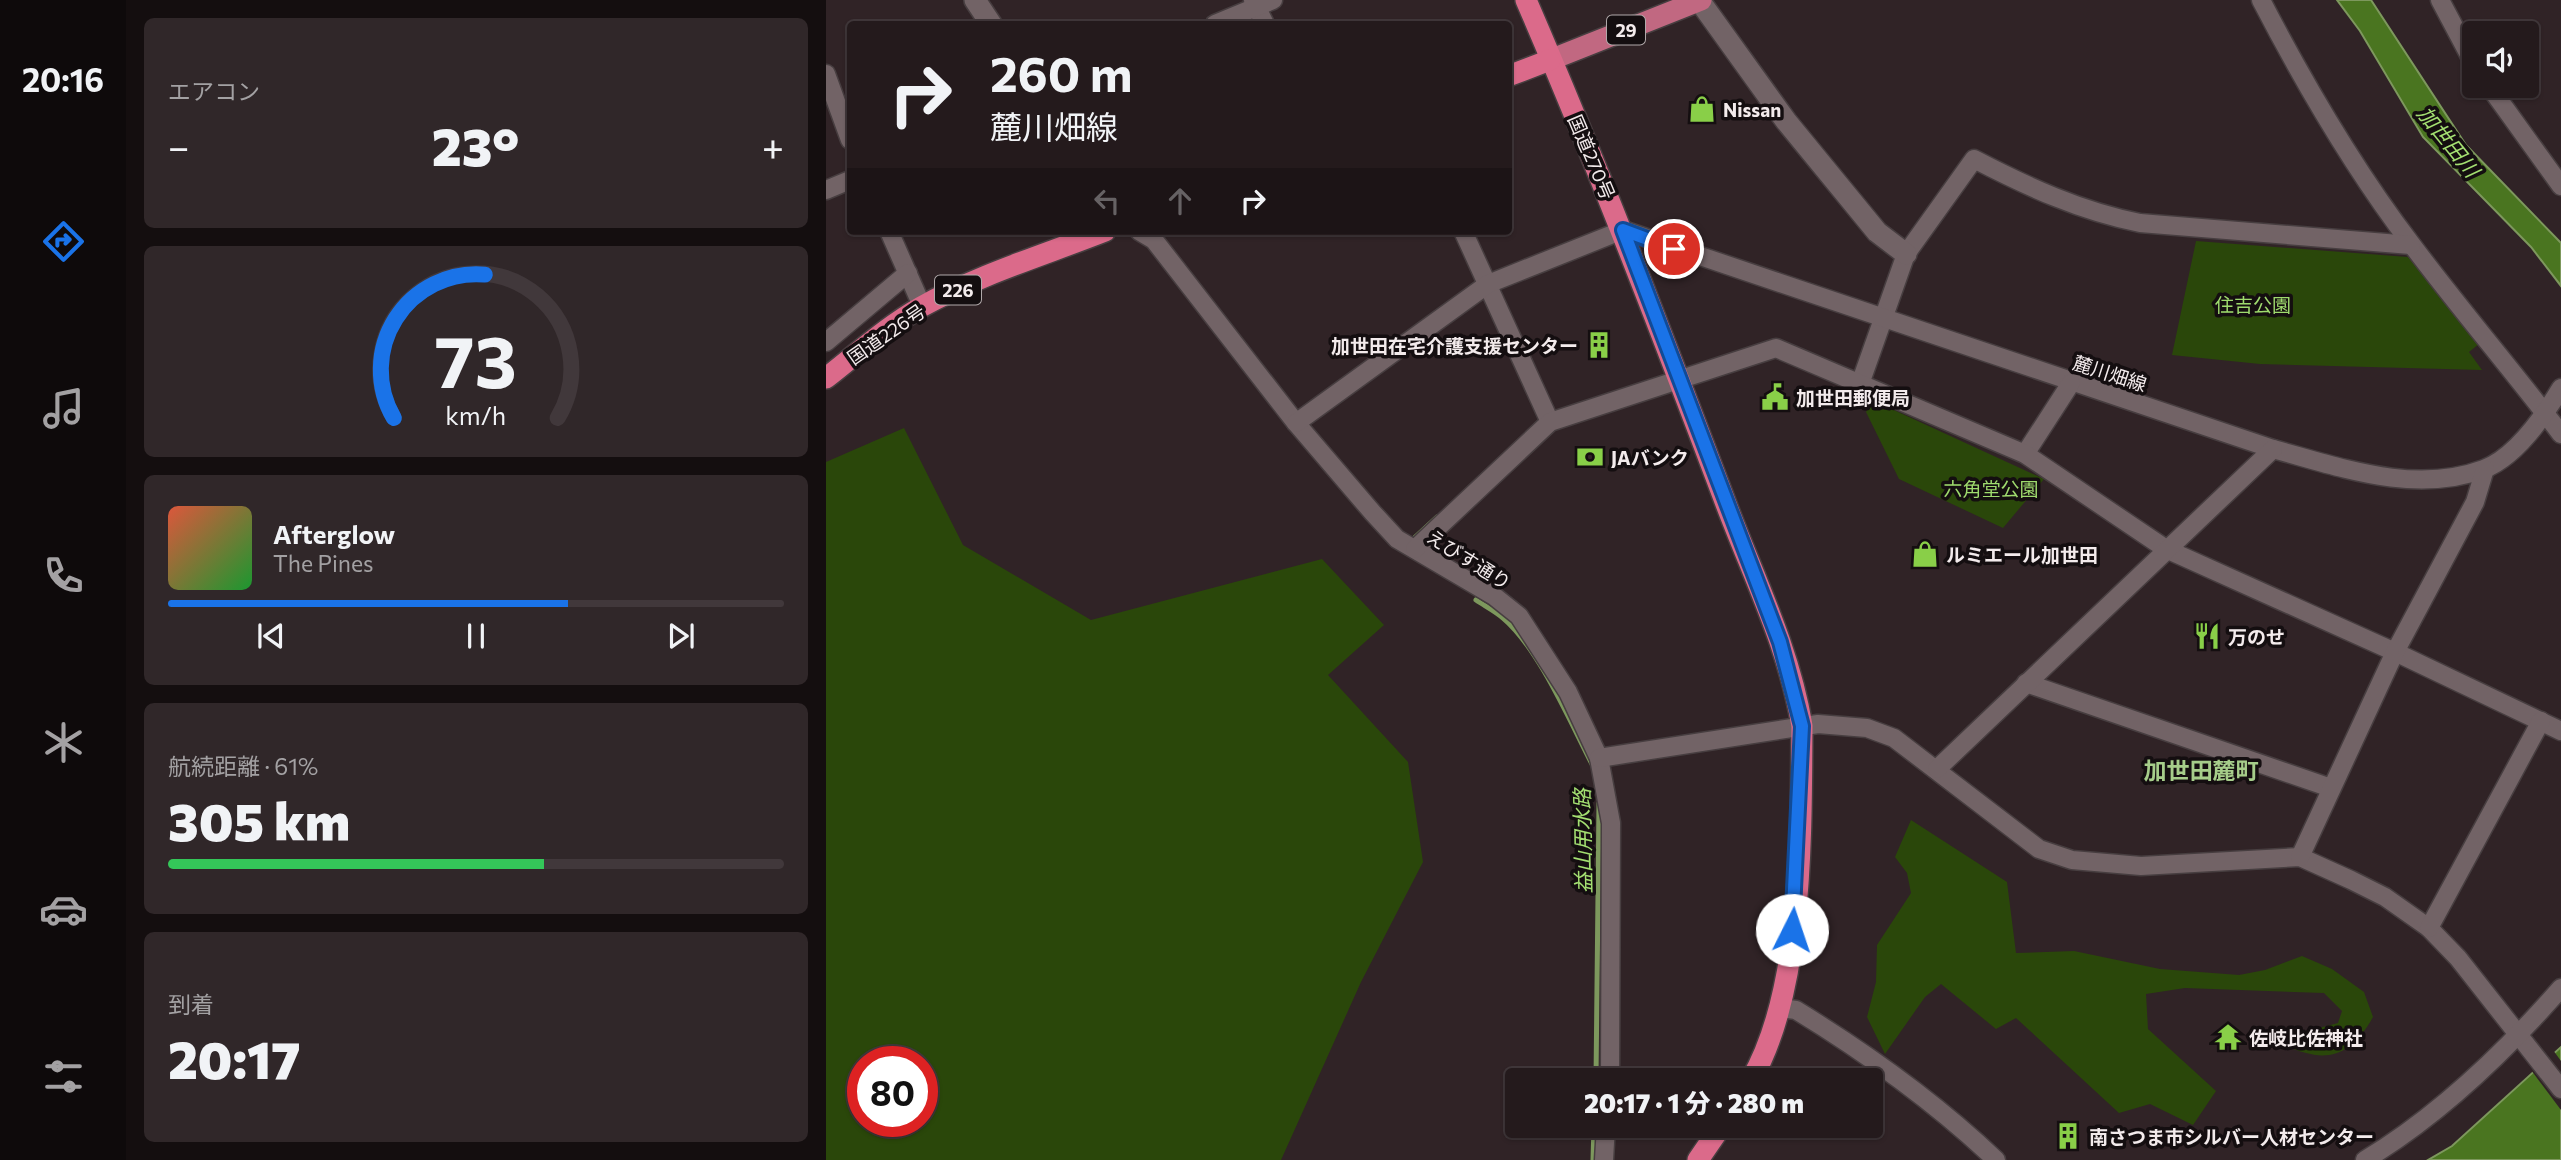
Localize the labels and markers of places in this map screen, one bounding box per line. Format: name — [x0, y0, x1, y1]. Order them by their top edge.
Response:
shop icon: Nissan — [1687, 94, 1717, 124]
place label: Nissan — [1723, 98, 1781, 121]
pin — [1644, 219, 1704, 279]
building icon: 加世田在宅介護支援センター — [1584, 330, 1614, 360]
place label: 加世田在宅介護支援センター — [1331, 334, 1578, 357]
public building icon: 加世田郵便局 — [1760, 382, 1790, 412]
place label: 加世田郵便局 — [1796, 386, 1910, 409]
bank icon: JAバンク — [1575, 442, 1605, 472]
place label: JAバンク — [1611, 446, 1689, 469]
shop icon: ルミエール加世田 — [1910, 539, 1940, 569]
place label: ルミエール加世田 — [1946, 543, 2098, 566]
restaurant icon: 万のせ — [2192, 621, 2222, 651]
place label: 万のせ — [2228, 625, 2285, 648]
temple icon: 佐岐比佐神社 — [2213, 1022, 2243, 1052]
place label: 佐岐比佐神社 — [2249, 1026, 2363, 1049]
building icon: 南さつま市シルバー人材センター — [2053, 1121, 2083, 1151]
place label: 南さつま市シルバー人材センター — [2089, 1125, 2374, 1148]

